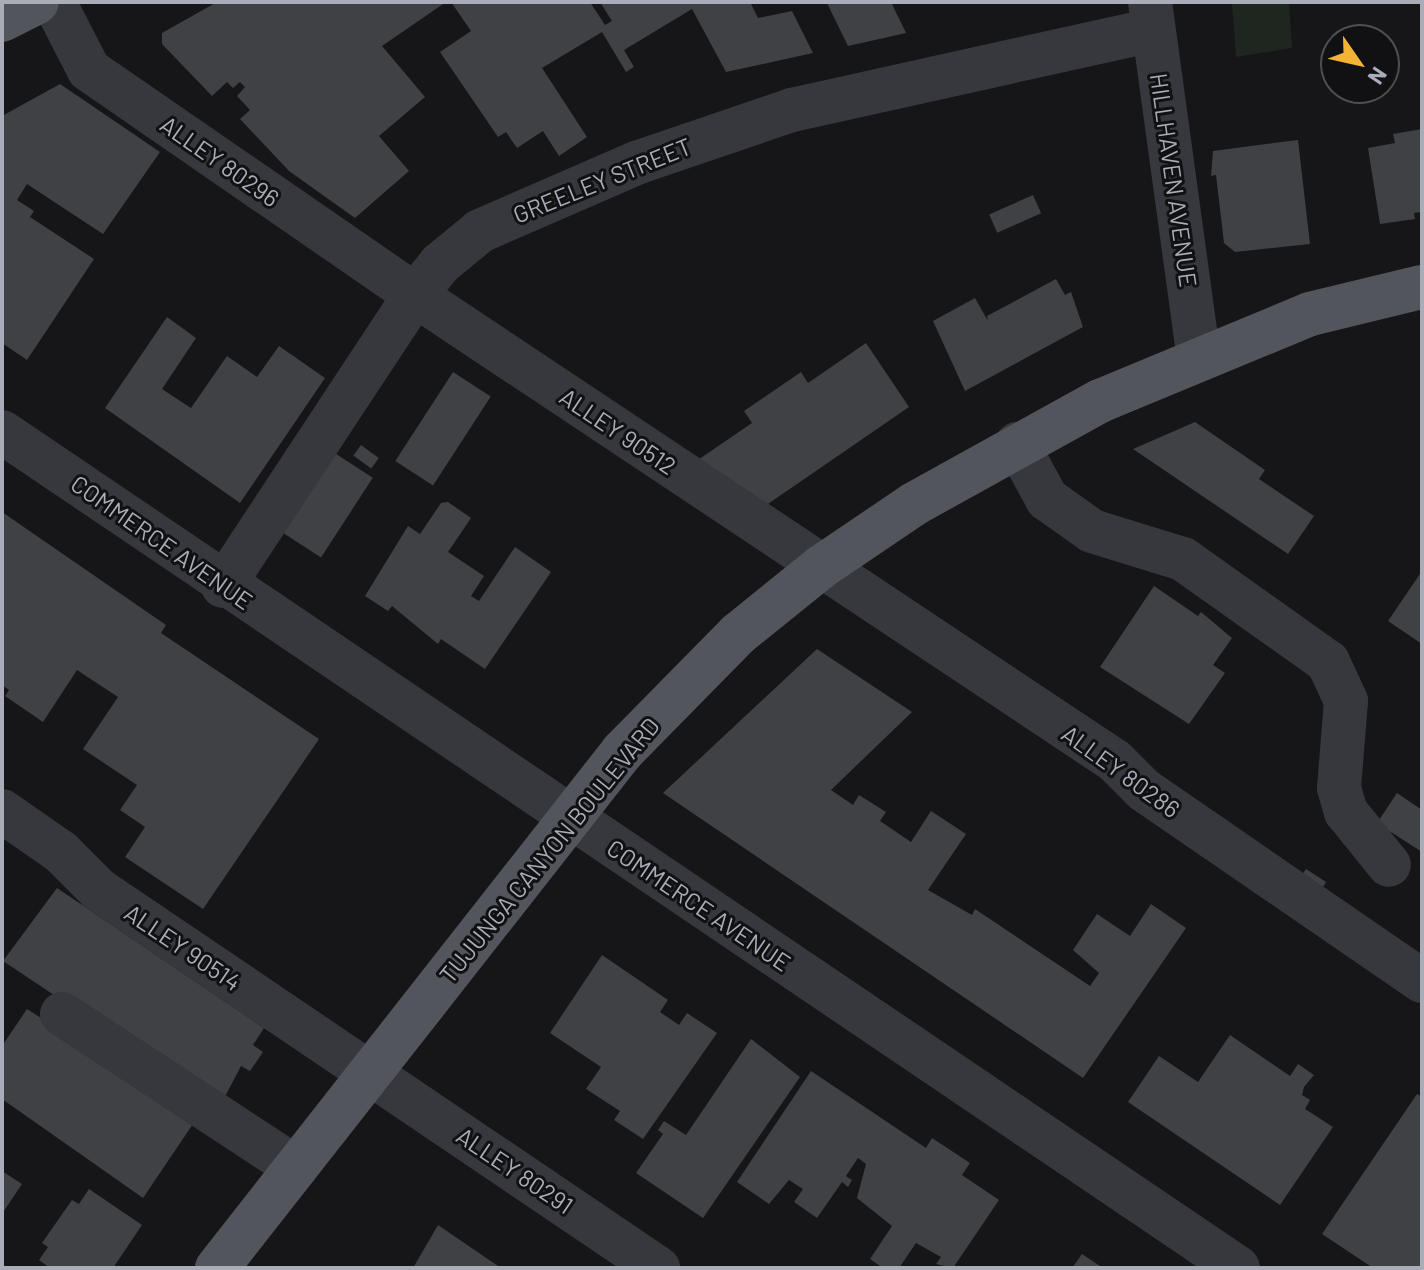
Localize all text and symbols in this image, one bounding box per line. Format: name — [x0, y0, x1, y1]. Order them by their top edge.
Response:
north arrow — [1320, 24, 1400, 104]
text: N — [1363, 63, 1393, 90]
street label: HILLHAVEN AVENUE — [1145, 71, 1203, 289]
street label: ALLEY 80296 — [155, 109, 285, 213]
street label: GREELEY STREET — [509, 131, 695, 229]
street label: ALLEY 90512 — [555, 382, 681, 480]
street label: COMMERCE AVENUE — [66, 469, 258, 615]
street label: TUJUNGA CANYON BOULEVARD — [433, 711, 665, 989]
street label: ALLEY 80286 — [1056, 719, 1186, 823]
street label: COMMERCE AVENUE — [602, 833, 796, 977]
street label: ALLEY 90514 — [119, 898, 247, 996]
street label: ALLEY 80291 — [451, 1121, 579, 1219]

